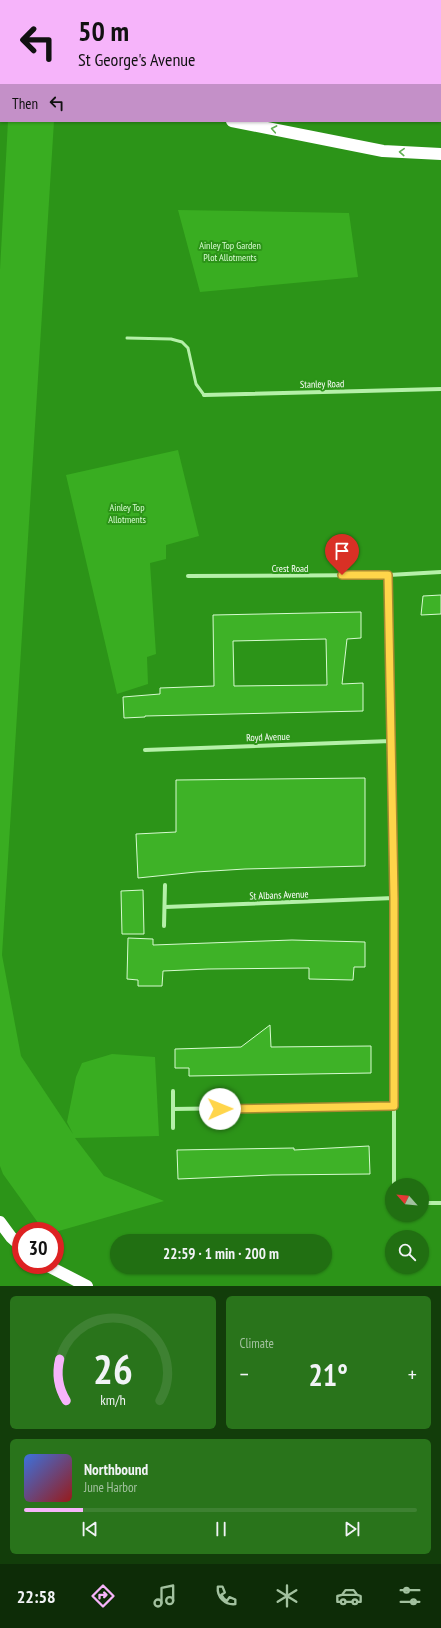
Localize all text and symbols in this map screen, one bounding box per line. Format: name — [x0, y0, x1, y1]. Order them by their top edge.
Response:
text: 50 m — [78, 12, 129, 49]
icon: left — [12, 16, 64, 68]
text: St George's Avenue — [78, 48, 196, 71]
icon: left — [46, 92, 68, 114]
text: Then — [12, 94, 38, 113]
one-way arrow — [271, 126, 277, 134]
one-way arrow — [399, 148, 405, 156]
park label: Ainley Top Garden Plot Allotments — [199, 239, 261, 264]
street label: Stanley Road — [300, 377, 344, 391]
park label: Ainley Top Allotments — [108, 501, 146, 526]
pin — [325, 534, 359, 575]
icon: arrive — [331, 540, 353, 562]
street label: Crest Road — [272, 562, 308, 575]
street label: Royd Avenue — [246, 730, 290, 744]
street label: St Albans Avenue — [249, 887, 309, 903]
position arrow — [199, 1088, 241, 1130]
north arrow — [385, 1178, 429, 1222]
map controls — [385, 1178, 429, 1274]
speed limit sign: 30 — [12, 1222, 64, 1274]
button: search — [385, 1230, 429, 1274]
text: 22:59 · 1 min · 200 m — [163, 1244, 279, 1263]
text: Climate — [240, 1335, 274, 1352]
text: 26 — [93, 1341, 133, 1394]
text: 21° — [308, 1355, 348, 1394]
text: − — [240, 1360, 249, 1388]
text: + — [408, 1360, 417, 1388]
text: km/h — [100, 1389, 125, 1408]
text: Northbound — [84, 1460, 148, 1479]
text: June Harbor — [84, 1479, 137, 1496]
icon: previous — [79, 1518, 101, 1540]
icon: pause — [210, 1518, 232, 1540]
icon: next — [341, 1518, 363, 1540]
icon: directions — [89, 1582, 117, 1610]
icon: music — [151, 1582, 179, 1610]
icon: phone — [212, 1582, 240, 1610]
icon: climate — [273, 1582, 301, 1610]
icon: car — [335, 1582, 363, 1610]
icon: filters — [396, 1582, 424, 1610]
text: 22:58 — [17, 1585, 56, 1608]

